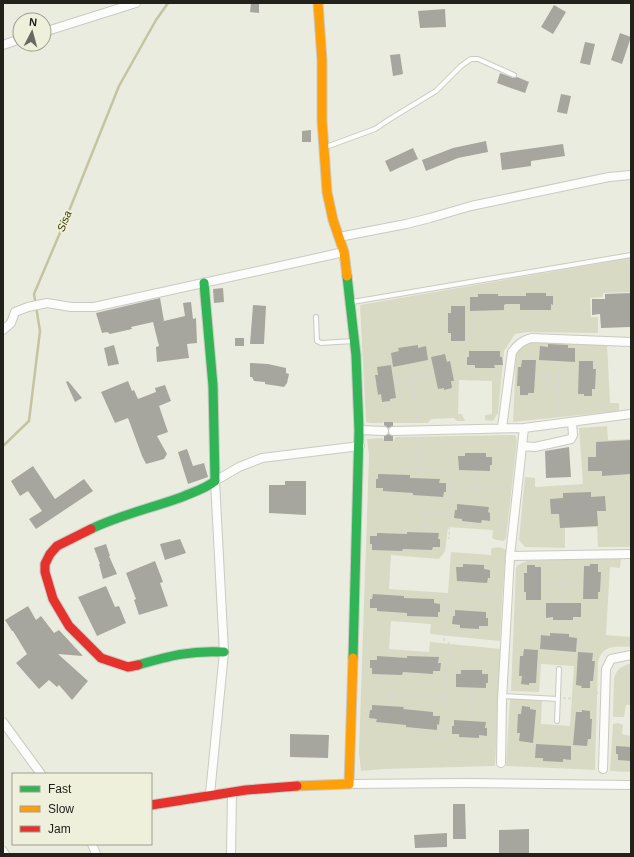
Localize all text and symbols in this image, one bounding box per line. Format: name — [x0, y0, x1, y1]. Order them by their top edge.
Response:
north arrow — [12, 12, 52, 52]
text: N — [28, 16, 38, 28]
water label: Sisa — [54, 209, 74, 233]
legend — [12, 773, 152, 845]
text: Fast — [48, 782, 72, 796]
text: Slow — [48, 802, 74, 816]
text: Jam — [48, 822, 71, 836]

